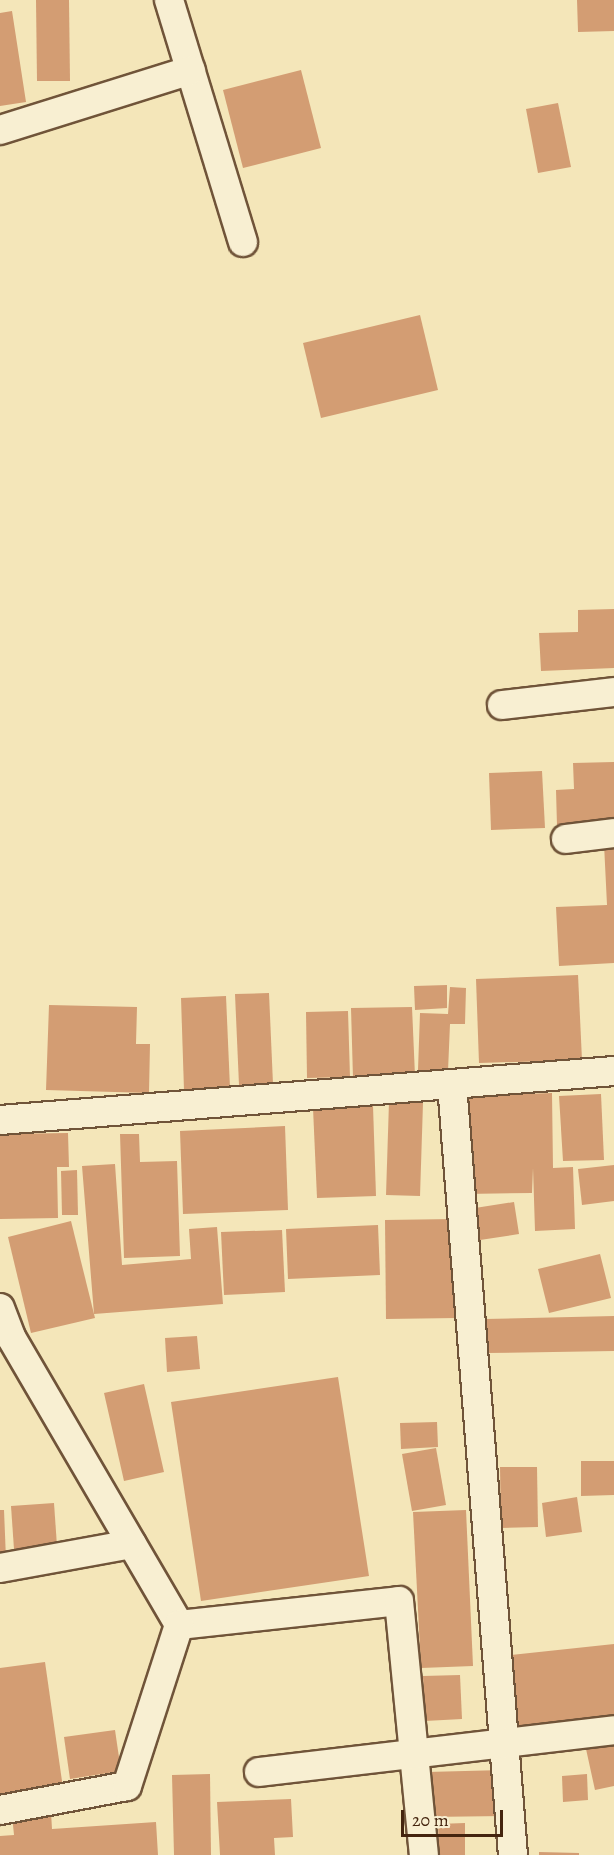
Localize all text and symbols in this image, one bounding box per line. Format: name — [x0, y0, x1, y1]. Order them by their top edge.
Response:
scale bar — [404, 1798, 506, 1836]
text: 20 m — [412, 1808, 449, 1832]

